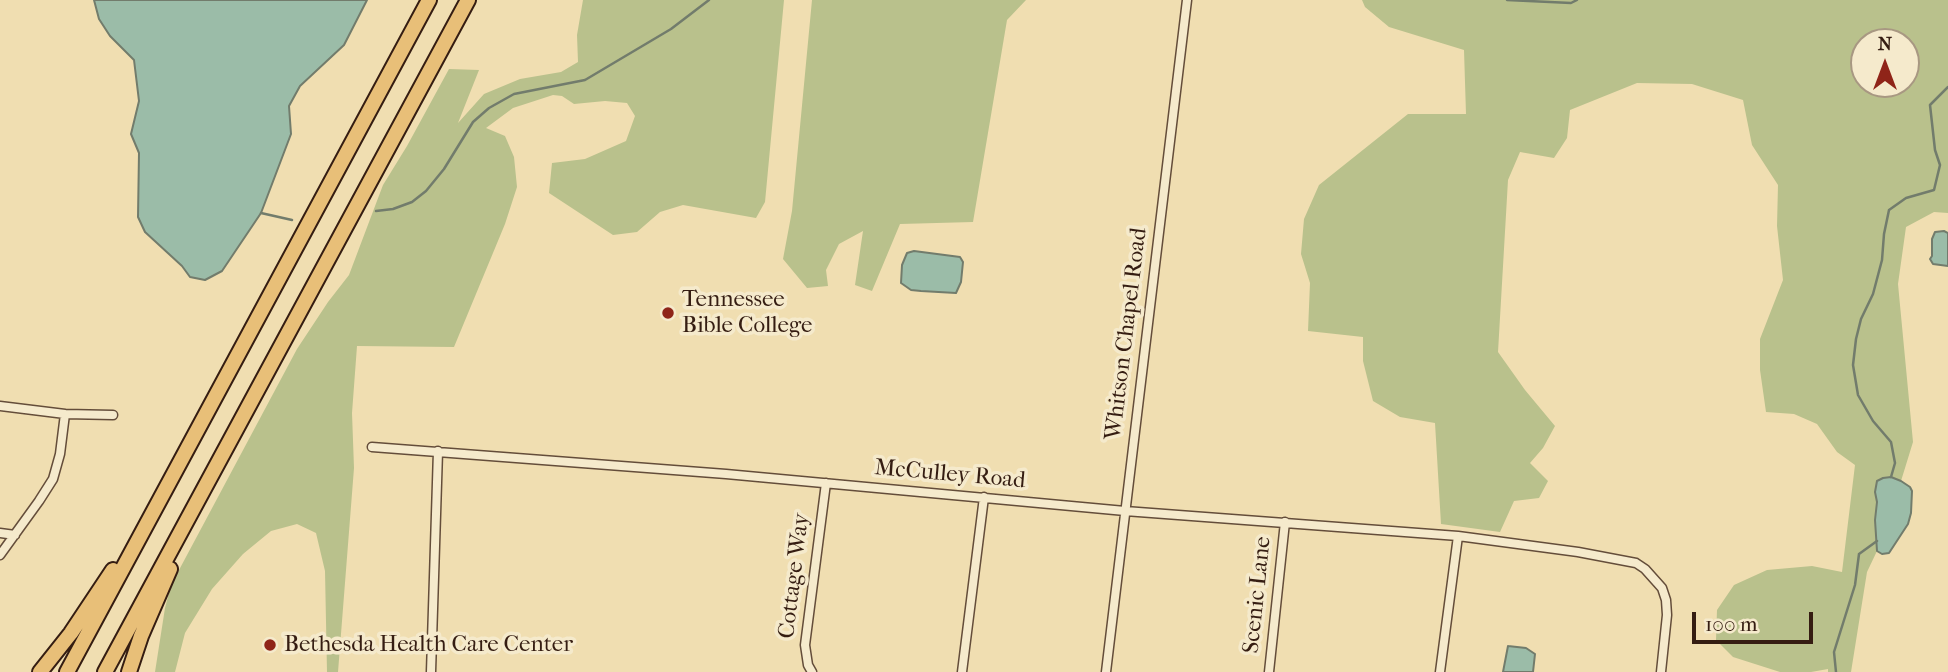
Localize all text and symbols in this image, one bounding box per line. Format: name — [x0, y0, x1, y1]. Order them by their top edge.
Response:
north arrow — [1850, 28, 1920, 98]
text: N — [1878, 33, 1892, 55]
street label: Whitson Chapel Road — [1100, 226, 1154, 442]
place label: Tennessee Bible College — [682, 286, 812, 340]
marker: Tennessee Bible College — [660, 305, 676, 321]
street label: McCulley Road — [873, 455, 1027, 495]
street label: Cottage Way — [774, 512, 816, 640]
street label: Scenic Lane — [1238, 535, 1278, 655]
scale bar — [1696, 598, 1817, 642]
text: 100 m — [1705, 612, 1758, 636]
place label: Bethesda Health Care Center — [284, 631, 573, 659]
marker: Bethesda Health Care Center — [262, 637, 278, 653]

